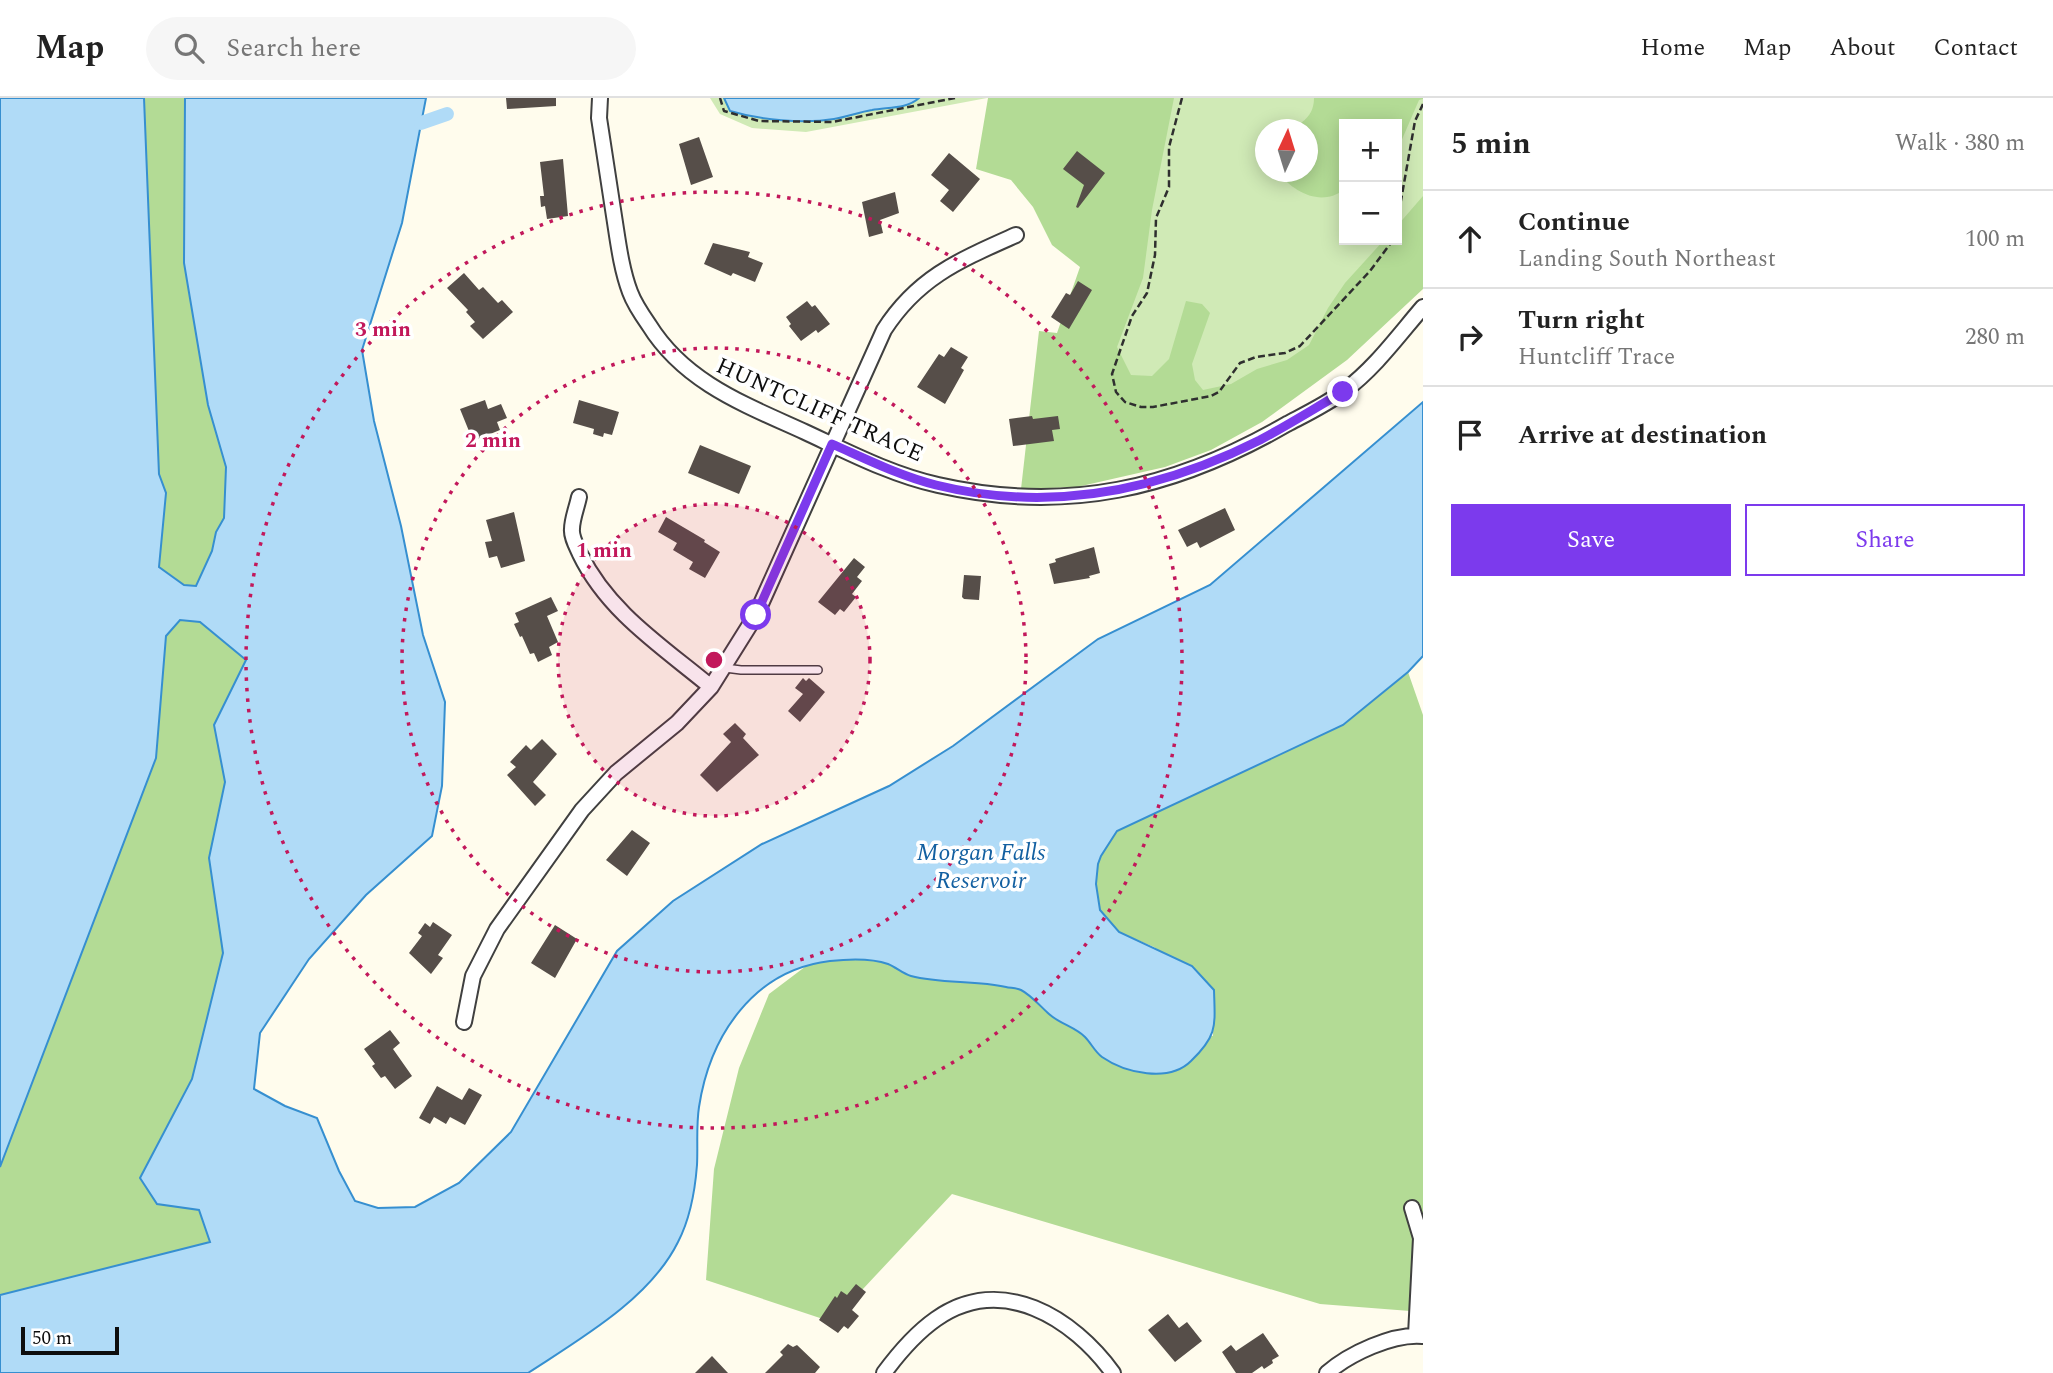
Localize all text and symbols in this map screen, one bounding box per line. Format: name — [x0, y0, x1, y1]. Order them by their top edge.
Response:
search box — [146, 17, 636, 80]
text: Map — [35, 23, 104, 73]
text: Search here — [226, 28, 361, 68]
icon: search — [170, 29, 208, 67]
text: Home — [1640, 30, 1705, 66]
text: Map — [1743, 30, 1791, 66]
text: About — [1829, 30, 1895, 66]
text: Contact — [1933, 30, 2018, 66]
north arrow — [1255, 119, 1318, 182]
map controls — [1339, 119, 1402, 245]
button: + — [1339, 119, 1402, 182]
text: 5 min — [1451, 121, 1531, 167]
text: Walk · 380 m — [1895, 126, 2025, 161]
button: − — [1339, 182, 1402, 245]
text: Continue — [1518, 202, 1630, 242]
icon: ahead — [1451, 220, 1489, 258]
text: 100 m — [1965, 222, 2025, 257]
text: Landing South Northeast — [1518, 242, 1776, 277]
text: Turn right — [1518, 300, 1645, 340]
text: 3 min — [355, 314, 411, 346]
icon: right — [1451, 318, 1489, 356]
text: 280 m — [1965, 320, 2025, 355]
text: Huntcliff Trace — [1518, 340, 1675, 375]
street label: HUNTCLIFF TRACE — [710, 349, 929, 472]
route end — [1327, 376, 1358, 407]
text: Arrive at destination — [1518, 415, 1767, 455]
icon: arrive — [1451, 416, 1489, 454]
text: 2 min — [465, 425, 521, 457]
button: Save — [1451, 504, 1731, 576]
button: Share — [1745, 504, 2025, 576]
text: 1 min — [576, 535, 632, 567]
route start — [740, 599, 771, 630]
centre of rings — [702, 648, 726, 672]
water label: Morgan Falls Reservoir — [917, 835, 1046, 899]
scale bar — [21, 1324, 119, 1356]
text: 50 m — [32, 1324, 72, 1353]

